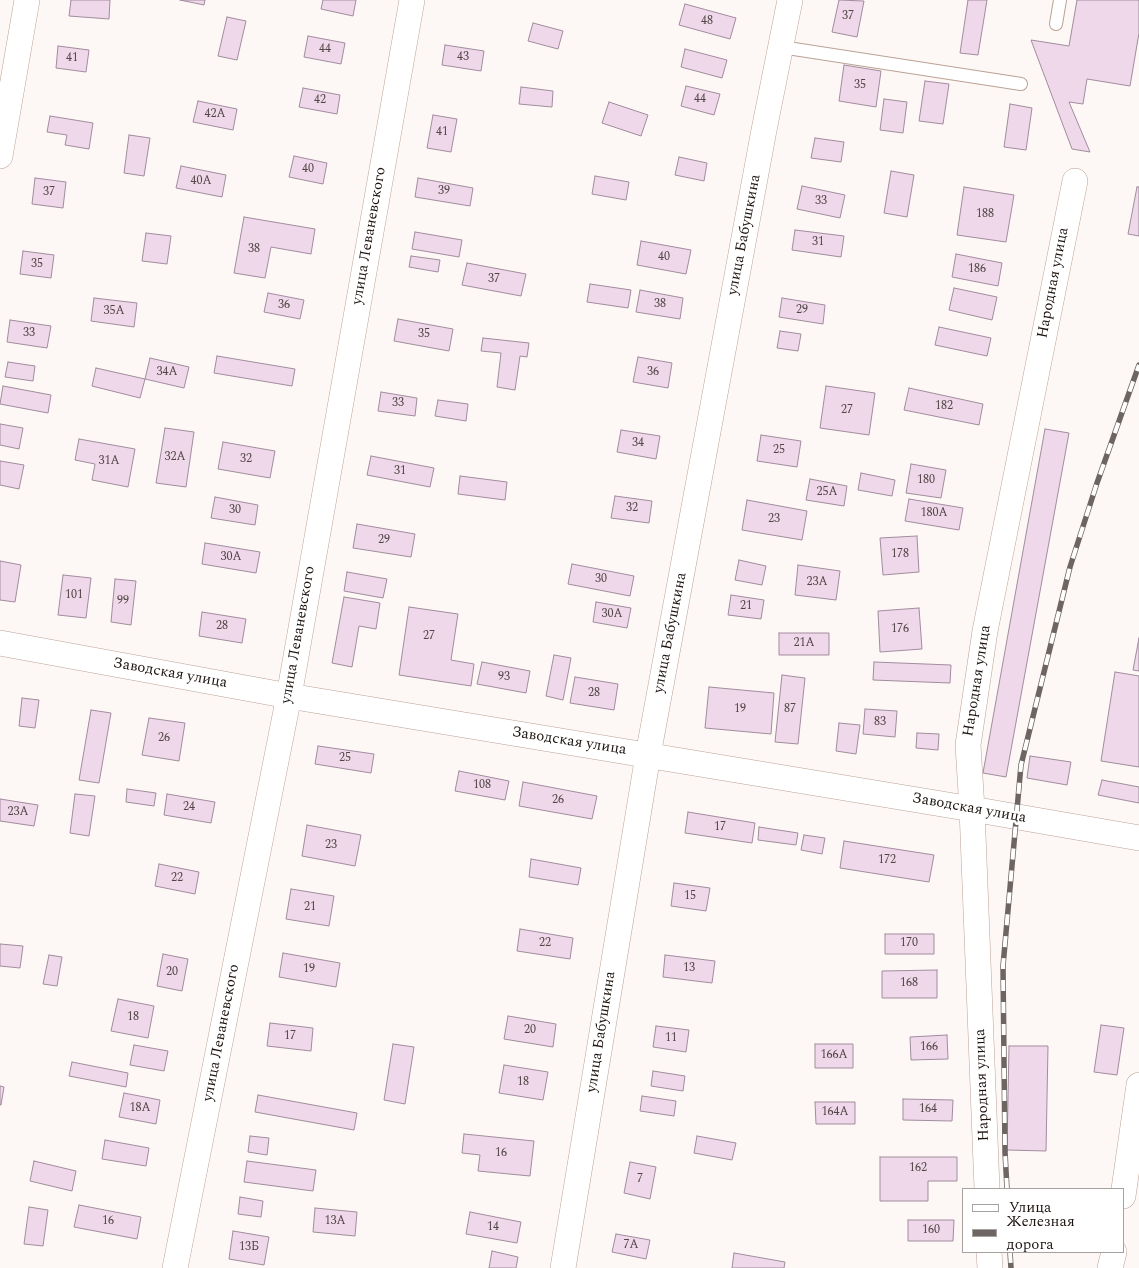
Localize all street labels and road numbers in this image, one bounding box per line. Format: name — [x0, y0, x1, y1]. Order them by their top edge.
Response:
street label: улица Леваневского — [349, 166, 391, 306]
street label: улица Бабушкина — [724, 173, 766, 297]
street label: Народная улица — [1034, 226, 1074, 340]
street label: улица Леваневского — [278, 565, 320, 705]
street label: улица Бабушкина — [650, 571, 692, 695]
street label: Народная улица — [960, 624, 996, 738]
street label: Заводская улица — [112, 655, 228, 693]
street label: Заводская улица — [511, 724, 627, 760]
street label: Заводская улица — [911, 790, 1027, 828]
street label: улица Леваневского — [200, 963, 244, 1103]
street label: улица Бабушкина — [584, 970, 620, 1094]
street label: Народная улица — [972, 1028, 994, 1142]

